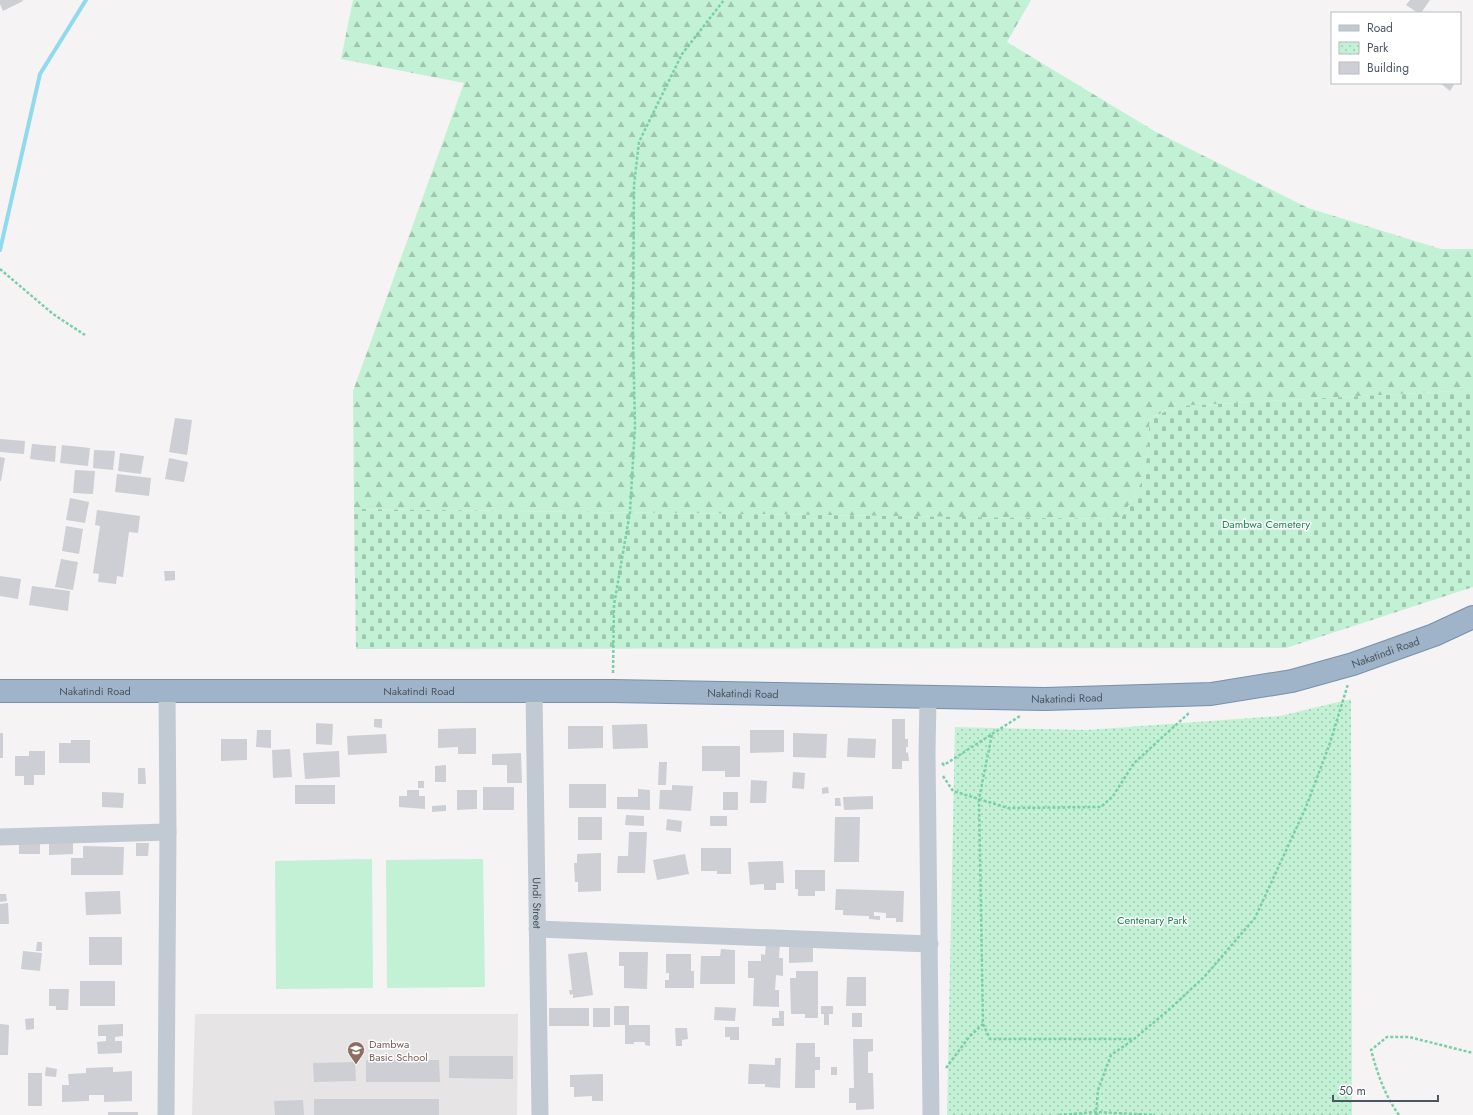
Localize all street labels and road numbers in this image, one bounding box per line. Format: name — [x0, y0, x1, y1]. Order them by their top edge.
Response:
street label: Nakatindi Road — [1349, 633, 1422, 672]
street label: Nakatindi Road — [59, 683, 131, 699]
street label: Nakatindi Road — [383, 683, 455, 699]
street label: Nakatindi Road — [707, 685, 779, 702]
street label: Nakatindi Road — [1031, 689, 1103, 707]
street label: Undi Street — [529, 877, 545, 929]

